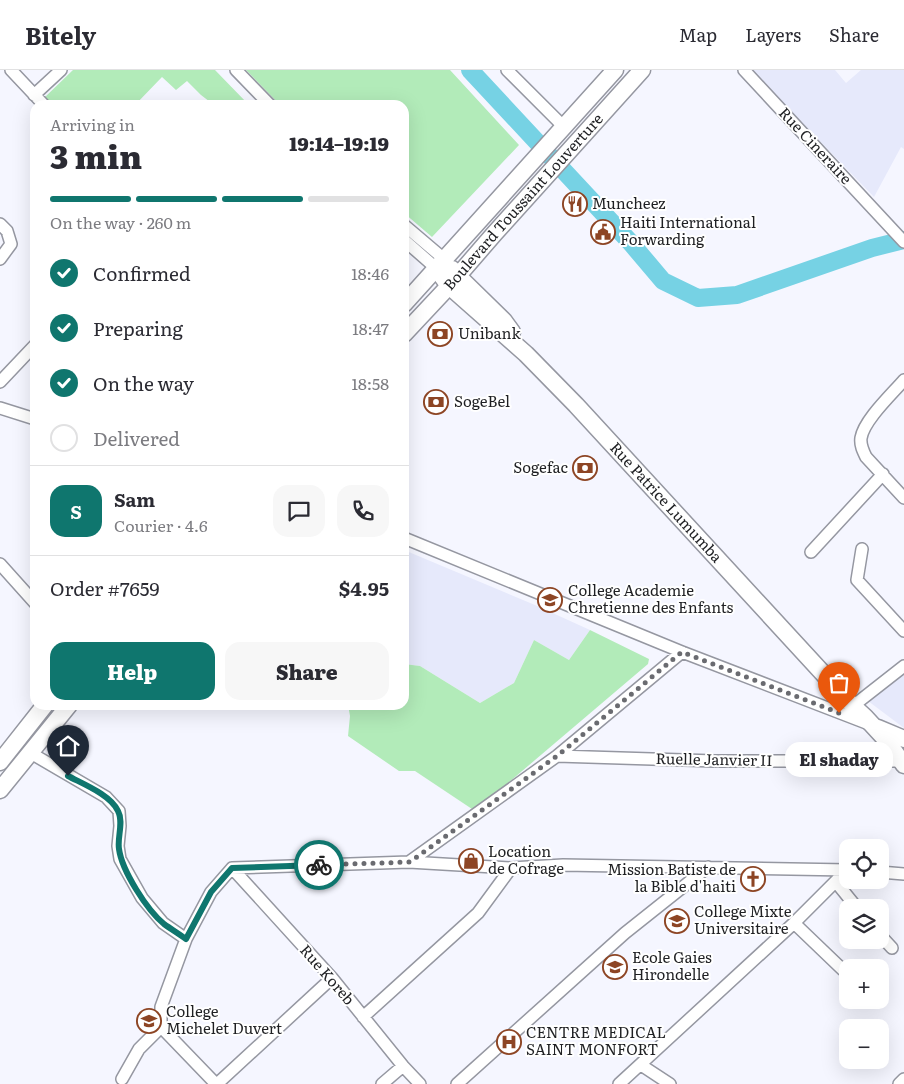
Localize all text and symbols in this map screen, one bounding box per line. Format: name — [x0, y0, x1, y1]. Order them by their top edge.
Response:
text: Bitely — [25, 17, 96, 52]
text: Map — [679, 21, 717, 48]
text: Layers — [745, 21, 801, 48]
text: Share — [829, 21, 879, 48]
street label: Rue Cineraire — [774, 101, 858, 189]
street label: Boulevard Toussaint Louverture — [437, 107, 608, 295]
text: Arriving in — [50, 112, 135, 136]
text: 19:14–19:19 — [289, 129, 389, 157]
text: 3 min — [50, 131, 142, 179]
restaurant icon: Muncheez — [562, 191, 588, 217]
place label: Muncheez — [592, 191, 666, 214]
text: On the way · 260 m — [50, 210, 191, 234]
place label: Haiti International Forwarding — [620, 210, 756, 250]
public building icon: Haiti International Forwarding — [590, 219, 616, 245]
icon: check — [50, 259, 78, 287]
text: Confirmed — [93, 259, 191, 287]
text: 18:46 — [351, 261, 389, 285]
icon: check — [50, 314, 78, 342]
text: Preparing — [93, 314, 183, 342]
text: 18:47 — [352, 316, 389, 340]
bank icon: Unibank — [427, 321, 453, 347]
place label: Unibank — [458, 321, 521, 344]
icon: check — [50, 369, 78, 397]
text: On the way — [93, 369, 194, 397]
text: 18:58 — [351, 371, 389, 395]
bank icon: SogeBel — [423, 389, 449, 415]
place label: SogeBel — [454, 389, 510, 412]
text: Delivered — [93, 424, 180, 452]
street label: Rue Patrice Lumumba — [605, 436, 729, 568]
place label: Sogefac — [513, 455, 568, 478]
bank icon: Sogefac — [572, 455, 598, 481]
text: Sam — [114, 485, 155, 513]
button: chat — [273, 485, 325, 537]
button: phone — [337, 485, 389, 537]
text: S — [70, 497, 82, 525]
text: Courier · 4.6 — [114, 513, 208, 537]
text: Order #7659 — [50, 574, 159, 602]
text: $4.95 — [339, 574, 389, 602]
place label: College Academie Chretienne des Enfants — [568, 578, 733, 618]
school or university icon: College Academie Chretienne des Enfants — [537, 587, 563, 613]
button: Help — [50, 642, 215, 700]
button: Share — [225, 642, 389, 700]
pin — [818, 662, 860, 713]
icon: bag — [825, 669, 853, 697]
pin — [47, 725, 89, 776]
icon: home — [54, 732, 82, 760]
callout: El shaday — [785, 743, 893, 778]
street label: Ruelle Janvier II — [655, 746, 773, 771]
text: El shaday — [799, 747, 879, 771]
place label: Location de Cofrage — [488, 839, 564, 879]
map controls — [839, 839, 889, 1069]
button: locate — [839, 839, 889, 889]
courier — [294, 840, 344, 890]
shop icon: Location de Cofrage — [458, 848, 484, 874]
icon: bike — [305, 851, 333, 879]
place label: Mission Batiste de la Bible d'haiti — [607, 857, 736, 897]
church icon: Mission Batiste de la Bible d'haiti — [740, 866, 766, 892]
place label: College Mixte Universitaire — [694, 899, 792, 939]
button: layers — [839, 899, 889, 949]
school or university icon: College Mixte Universitaire — [664, 908, 690, 934]
street label: Rue Koreb — [295, 939, 361, 1009]
place label: Ecole Gaies Hirondelle — [632, 945, 712, 985]
school or university icon: Ecole Gaies Hirondelle — [602, 954, 628, 980]
button: + — [839, 959, 889, 1009]
place label: College Michelet Duvert — [166, 999, 282, 1039]
school or university icon: College Michelet Duvert — [136, 1008, 162, 1034]
button: − — [839, 1019, 889, 1069]
place label: CENTRE MEDICAL SAINT MONFORT — [526, 1020, 666, 1060]
hospital icon: CENTRE MEDICAL SAINT MONFORT — [496, 1029, 522, 1055]

